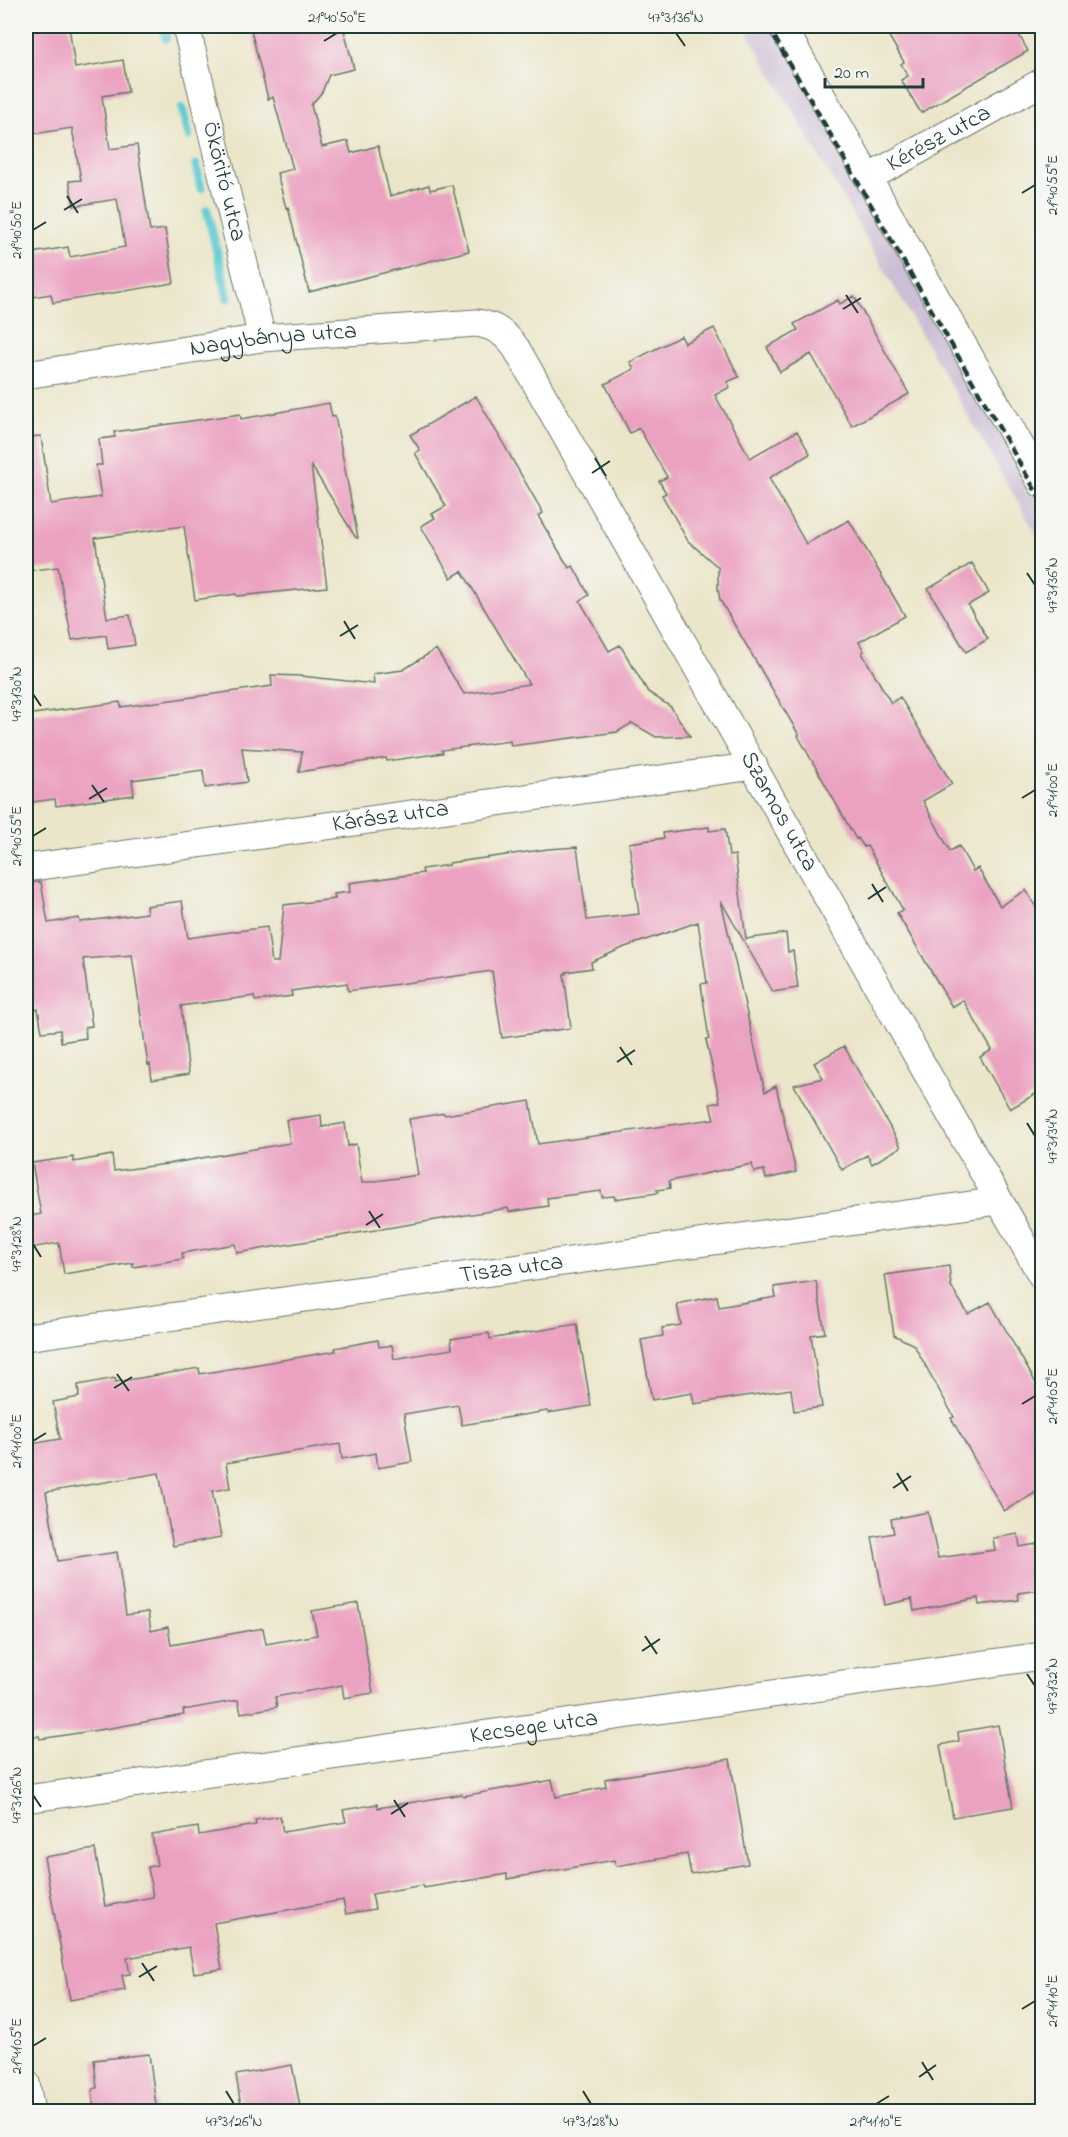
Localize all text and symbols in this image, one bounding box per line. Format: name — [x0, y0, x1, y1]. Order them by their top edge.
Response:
text: 21°40'50"E — [308, 7, 366, 29]
text: 47°31'36"N — [648, 7, 704, 29]
scale bar — [825, 51, 922, 89]
text: 20 m — [834, 61, 869, 87]
street label: Kérész utca — [880, 96, 997, 182]
street label: Ököritó utca — [192, 118, 255, 245]
text: 21°40'55"E — [1042, 155, 1064, 215]
text: 21°40'50"E — [6, 201, 28, 259]
street label: Nagybánya utca — [187, 314, 358, 367]
text: 47°31'36"N — [1042, 557, 1064, 613]
text: 47°31'30"N — [6, 666, 28, 722]
street label: Szamos utca — [731, 745, 827, 878]
text: 21°41'00"E — [1042, 763, 1064, 817]
street label: Kárász utca — [330, 791, 451, 842]
text: 21°40'55"E — [6, 806, 28, 866]
text: 47°31'34"N — [1042, 1109, 1064, 1163]
text: 47°31'28"N — [6, 1216, 28, 1272]
street label: Tisza utca — [457, 1245, 566, 1294]
text: 21°41'05"E — [1042, 1368, 1064, 1424]
text: 21°41'00"E — [6, 1414, 28, 1468]
text: 47°31'32"N — [1042, 1658, 1064, 1714]
street label: Kecsege utca — [468, 1701, 600, 1754]
text: 47°31'26"N — [6, 1767, 28, 1823]
text: 21°41'10"E — [1042, 1975, 1064, 2027]
text: 21°41'05"E — [6, 2018, 28, 2074]
text: 47°31'26"N — [206, 2111, 262, 2133]
text: 47°31'28"N — [563, 2111, 619, 2133]
text: 21°41'10"E — [850, 2111, 902, 2133]

